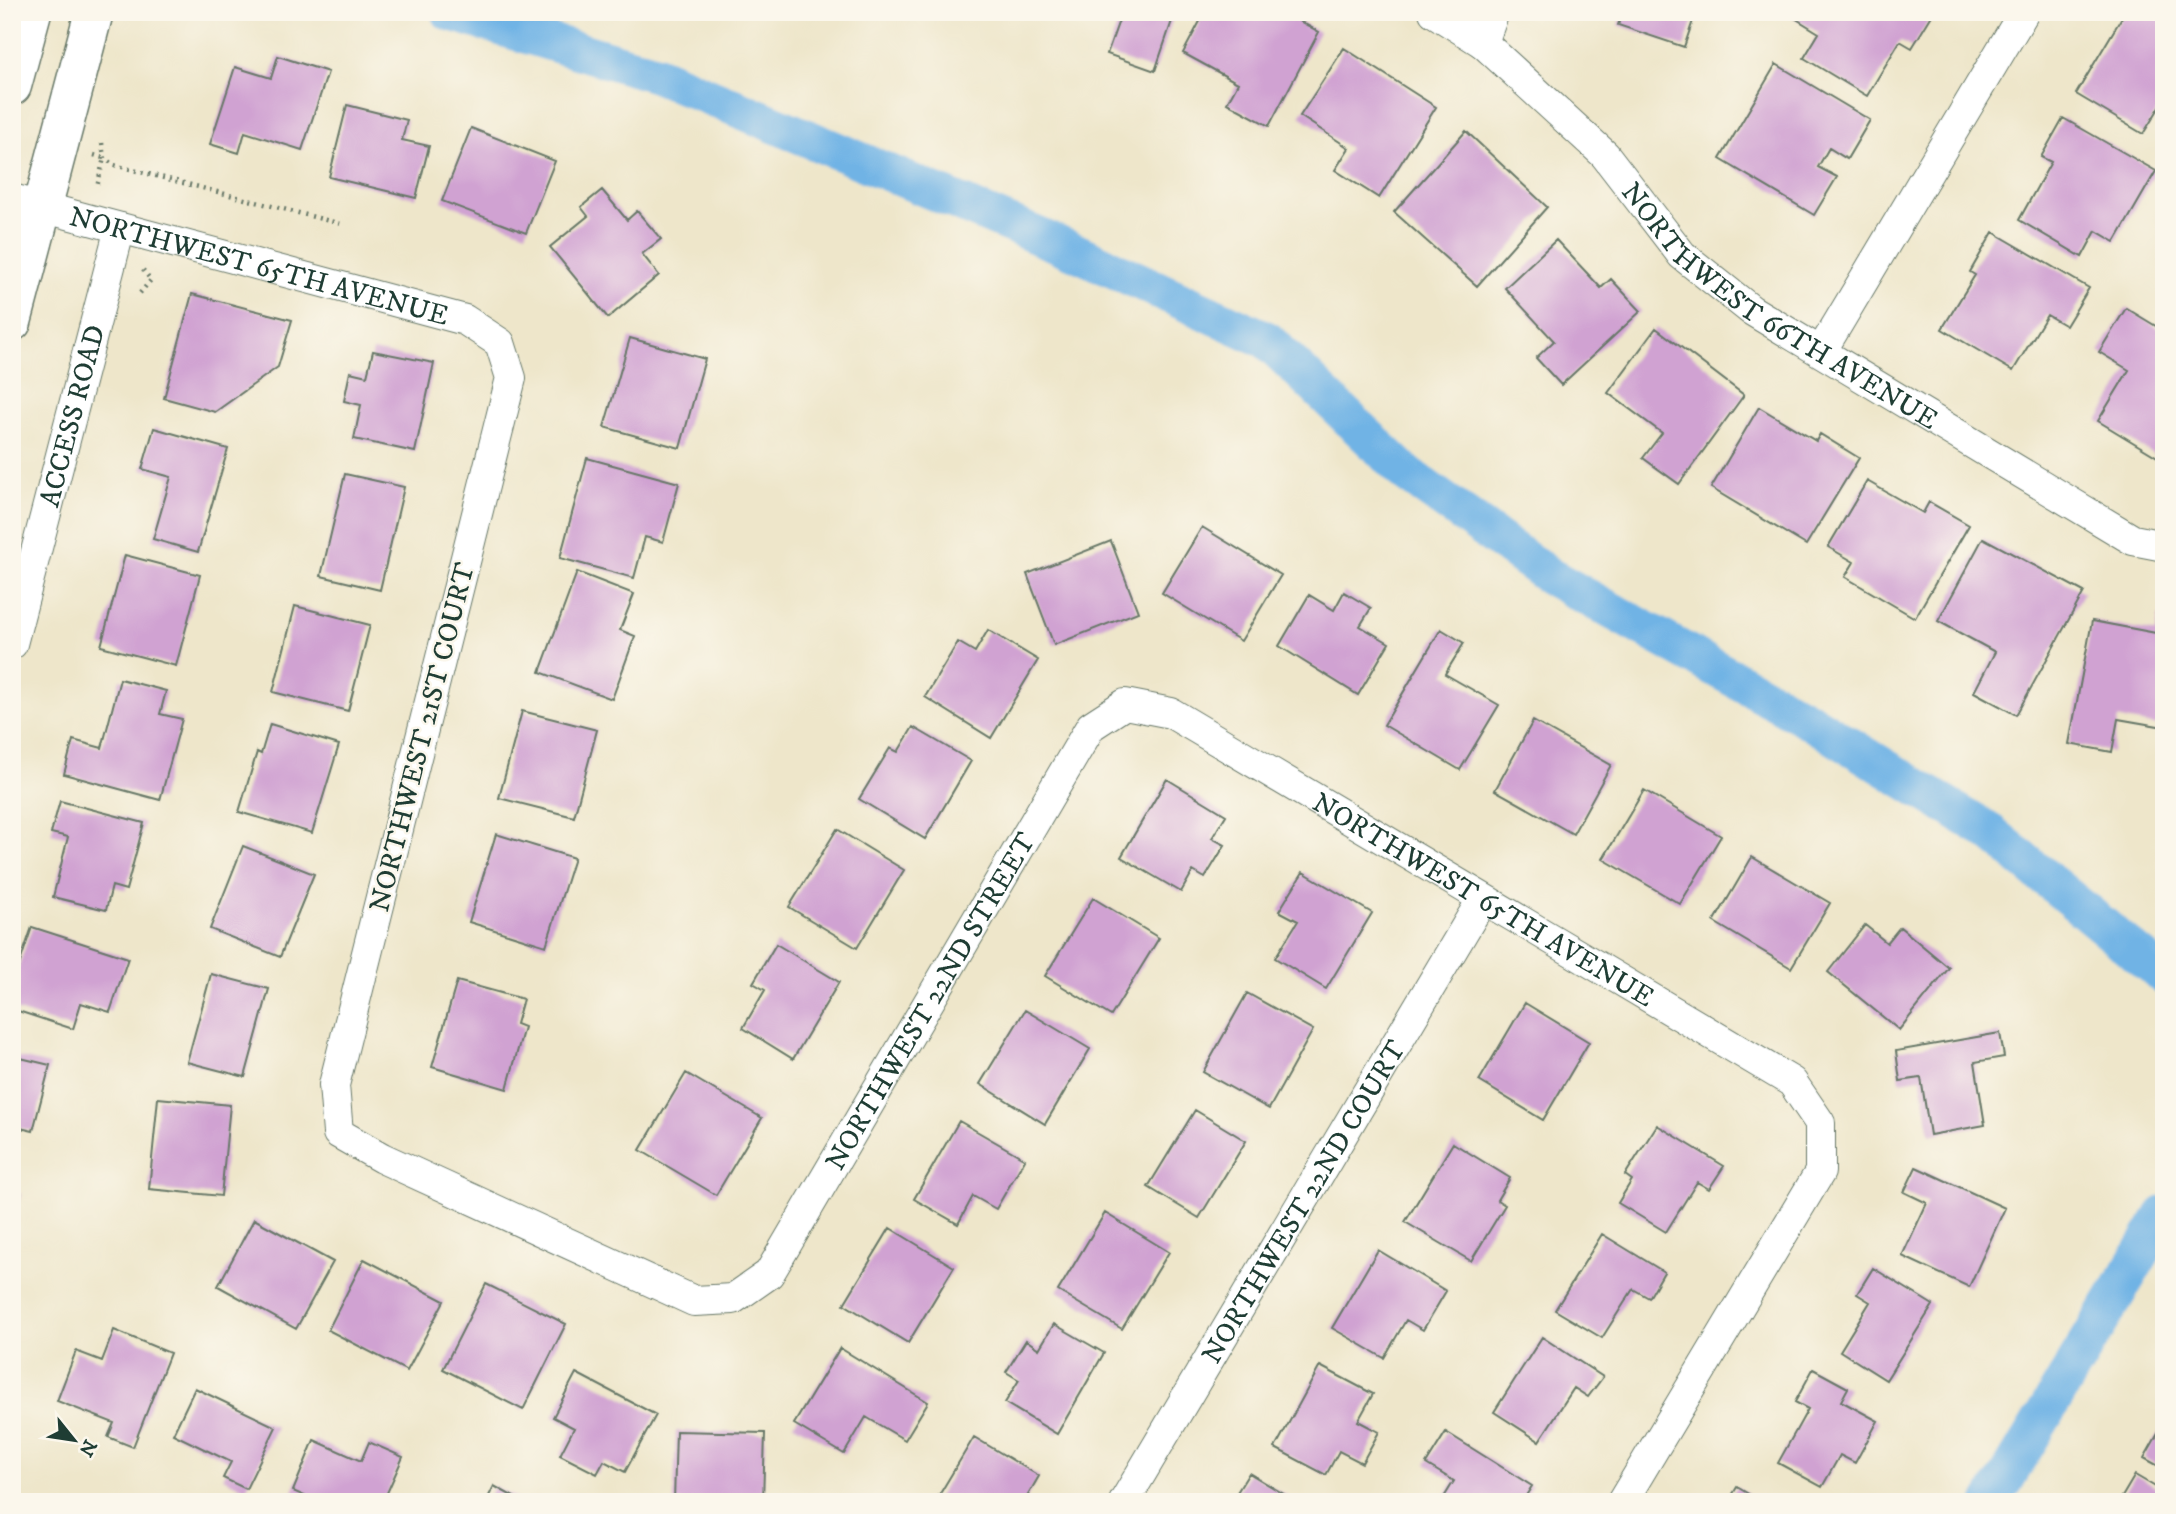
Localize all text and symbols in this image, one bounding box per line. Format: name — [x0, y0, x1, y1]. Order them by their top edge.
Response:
street label: NORTHWEST 66TH AVENUE — [1613, 176, 1944, 438]
street label: NORTHWEST 65TH AVENUE — [65, 199, 453, 334]
street label: ACCESS ROAD — [32, 321, 113, 511]
street label: NORTHWEST 21ST COURT — [362, 559, 483, 916]
street label: NORTHWEST 65TH AVENUE — [1306, 785, 1660, 1015]
street label: NORTHWEST 22ND STREET — [818, 826, 1044, 1177]
street label: NORTHWEST 22ND COURT — [1195, 1034, 1414, 1370]
north arrow — [38, 1406, 108, 1476]
text: N — [73, 1435, 101, 1461]

